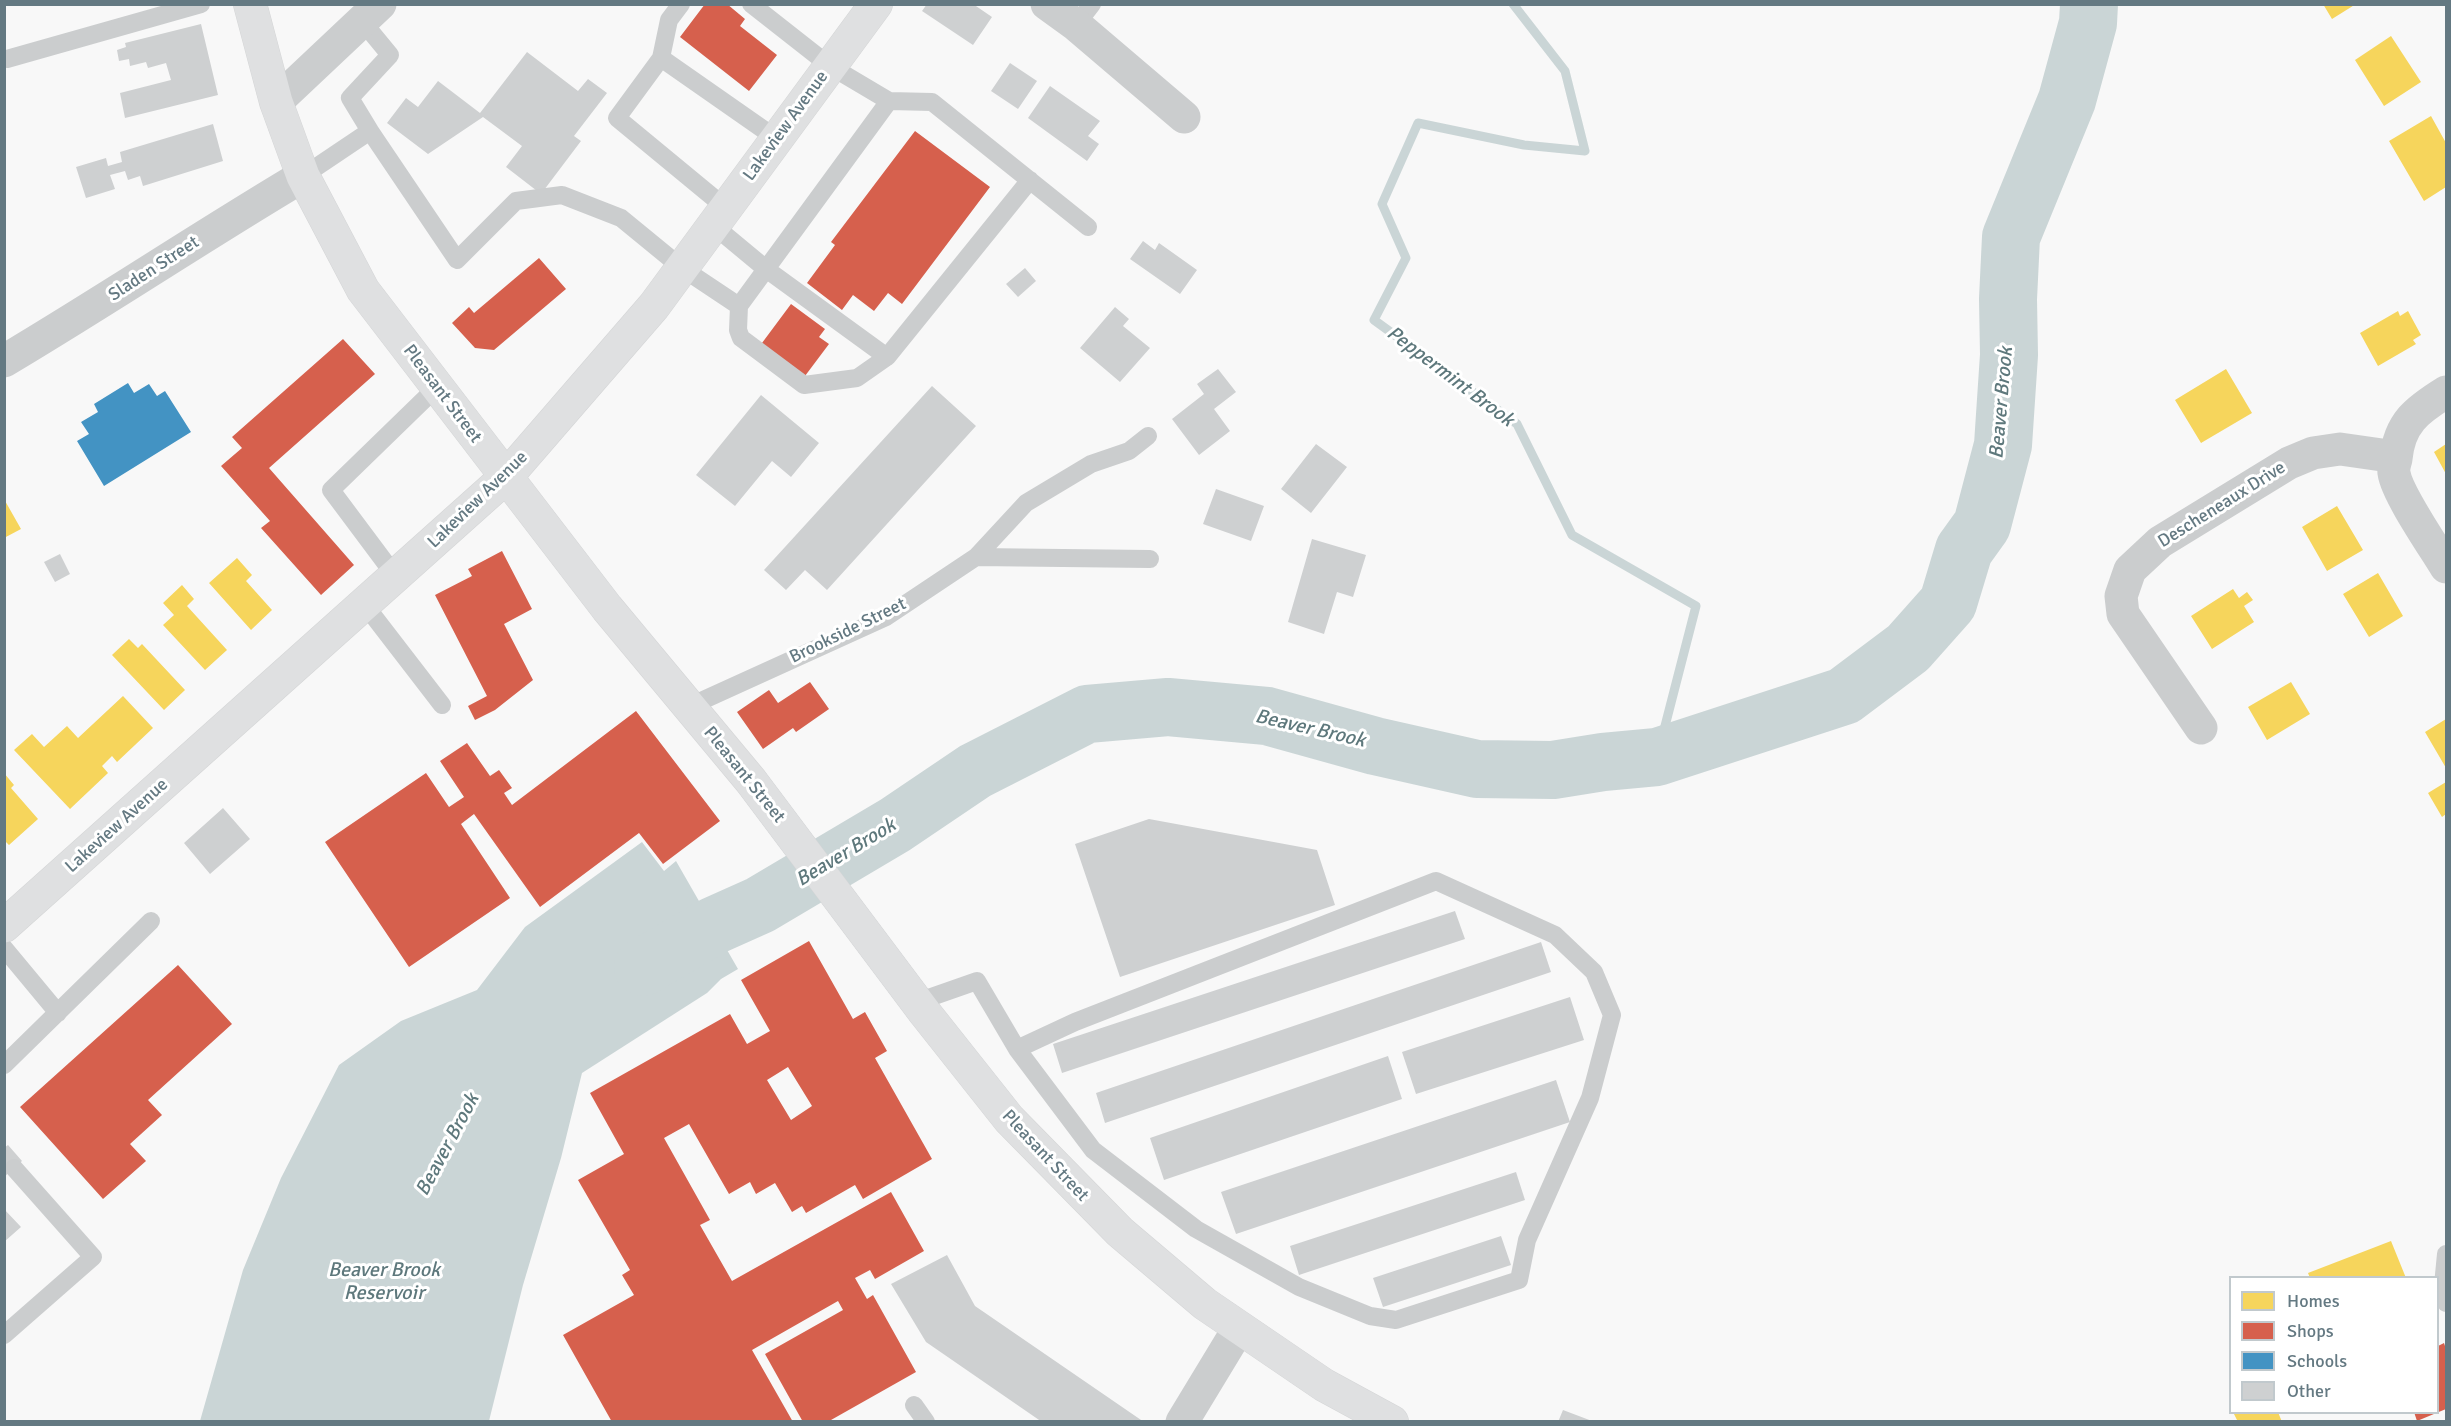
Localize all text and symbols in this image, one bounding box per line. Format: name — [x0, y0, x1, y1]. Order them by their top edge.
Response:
street label: Lakeview Avenue — [739, 67, 833, 185]
street label: Sladen Street — [105, 232, 203, 306]
water label: Peppermint Brook — [1382, 321, 1518, 433]
street label: Pleasant Street — [398, 341, 486, 447]
water label: Beaver Brook — [1985, 346, 2019, 460]
street label: Lakeview Avenue — [423, 447, 533, 553]
street label: Descheneaux Drive — [2154, 457, 2290, 553]
street label: Brookside Street — [786, 593, 910, 669]
water label: Beaver Brook — [1253, 705, 1367, 753]
street label: Pleasant Street — [699, 723, 789, 827]
street label: Lakeview Avenue — [61, 774, 173, 878]
water label: Beaver Brook — [792, 814, 900, 892]
water label: Beaver Brook — [411, 1090, 485, 1200]
street label: Pleasant Street — [997, 1106, 1093, 1206]
water label: Beaver Brook Reservoir — [328, 1259, 440, 1306]
legend — [2229, 1276, 2439, 1414]
text: Homes — [2287, 1290, 2340, 1312]
text: Shops — [2287, 1320, 2334, 1342]
text: Schools — [2287, 1350, 2347, 1372]
text: Other — [2287, 1380, 2331, 1402]

